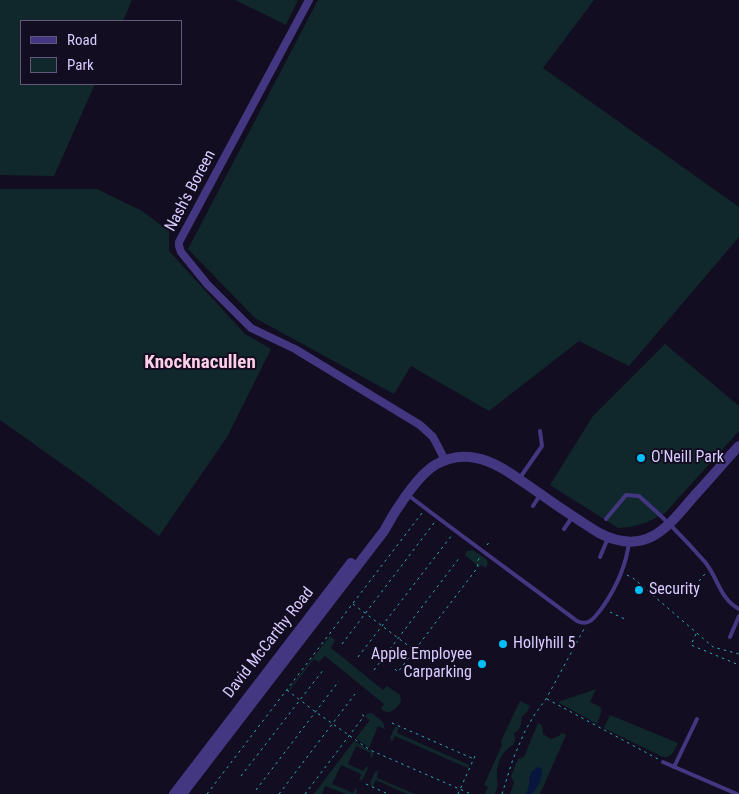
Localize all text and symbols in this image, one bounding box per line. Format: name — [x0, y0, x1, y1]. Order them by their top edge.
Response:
legend — [20, 20, 182, 85]
text: Road — [67, 31, 97, 49]
text: Park — [67, 56, 94, 74]
street label: Nash's Boreen — [162, 147, 220, 235]
district label: Knocknacullen — [144, 352, 256, 374]
place label: O'Neill Park — [651, 448, 724, 468]
marker: O'Neill Park — [635, 452, 647, 464]
place label: Security — [649, 580, 700, 600]
street label: David McCarthy Road — [220, 584, 318, 702]
marker: Security — [633, 584, 645, 596]
place label: Hollyhill 5 — [513, 634, 575, 654]
marker: Hollyhill 5 — [497, 638, 509, 650]
place label: Apple Employee Carparking — [371, 645, 472, 683]
marker: Apple Employee Carparking — [476, 658, 488, 670]

